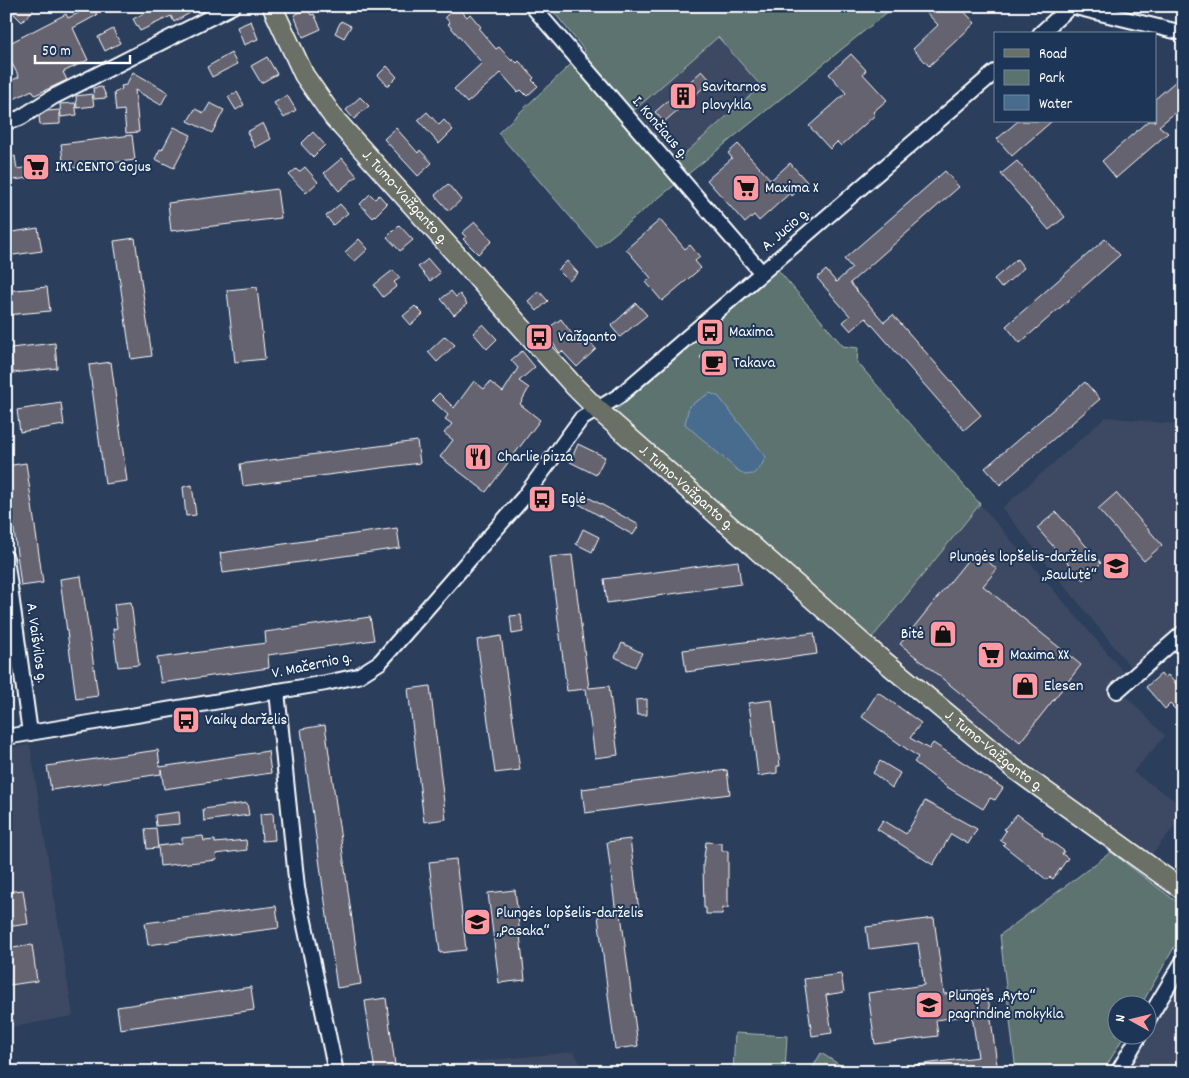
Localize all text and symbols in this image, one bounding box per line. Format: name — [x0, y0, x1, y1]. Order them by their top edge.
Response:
scale bar — [35, 32, 130, 64]
legend — [994, 32, 1156, 122]
text: 50 m — [42, 41, 71, 63]
text: Road — [1039, 44, 1067, 66]
text: Park — [1039, 68, 1065, 90]
place label: Savitarnos plovykla — [702, 76, 767, 117]
building icon: Savitarnos plovykla — [668, 81, 698, 111]
street label: I. Končiaus g. — [626, 91, 694, 165]
text: Water — [1039, 94, 1073, 116]
street label: J. Tumo-Vaižganto g. — [356, 145, 454, 250]
supermarket icon: IKI CENTO Gojus — [21, 152, 51, 182]
place label: IKI CENTO Gojus — [55, 156, 152, 179]
supermarket icon: Maxima X — [731, 173, 761, 203]
place label: Maxima X — [765, 177, 819, 200]
street label: A. Jucio g. — [757, 202, 815, 258]
bus stop icon: Maxima — [695, 317, 725, 347]
place label: Maxima — [729, 321, 774, 344]
bus stop icon: Vaižganto — [524, 322, 554, 352]
place label: Vaižganto — [558, 326, 617, 349]
cafe icon: Takava — [699, 348, 729, 378]
place label: Takava — [733, 352, 776, 375]
street label: J. Tumo-Vaižganto g. — [633, 439, 739, 537]
restaurant icon: Charlie pizza — [463, 442, 493, 472]
place label: Charlie pizza — [497, 446, 574, 469]
bus stop icon: Eglė — [527, 484, 557, 514]
place label: Eglė — [561, 488, 586, 511]
place label: Plungės lopšelis-darželis „Saulutė“ — [949, 546, 1097, 587]
school or university icon: Plungės lopšelis-darželis „Saulutė“ — [1101, 551, 1131, 581]
street label: A. Vaišvilos g. — [19, 601, 53, 685]
shop icon: Bitė — [928, 619, 958, 649]
place label: Bitė — [901, 623, 924, 646]
supermarket icon: Maxima XX — [976, 640, 1006, 670]
place label: Maxima XX — [1010, 644, 1070, 667]
street label: V. Mačernio g. — [270, 646, 354, 686]
shop icon: Elesen — [1010, 671, 1040, 701]
place label: Elesen — [1044, 675, 1083, 698]
street label: J. Tumo-Vaižganto g. — [940, 704, 1048, 798]
bus stop icon: Vaikų darželis — [171, 705, 201, 735]
place label: Vaikų darželis — [205, 709, 288, 732]
place label: Plungės lopšelis-darželis „Pasaka“ — [496, 902, 644, 943]
school or university icon: Plungės lopšelis-darželis „Pasaka“ — [462, 907, 492, 937]
place label: Plungės „Ryto“ pagrindinė mokykla — [948, 985, 1064, 1026]
school or university icon: Plungės „Ryto“ pagrindinė mokykla — [914, 990, 944, 1020]
north arrow — [1106, 996, 1156, 1046]
text: N — [1111, 1014, 1132, 1023]

